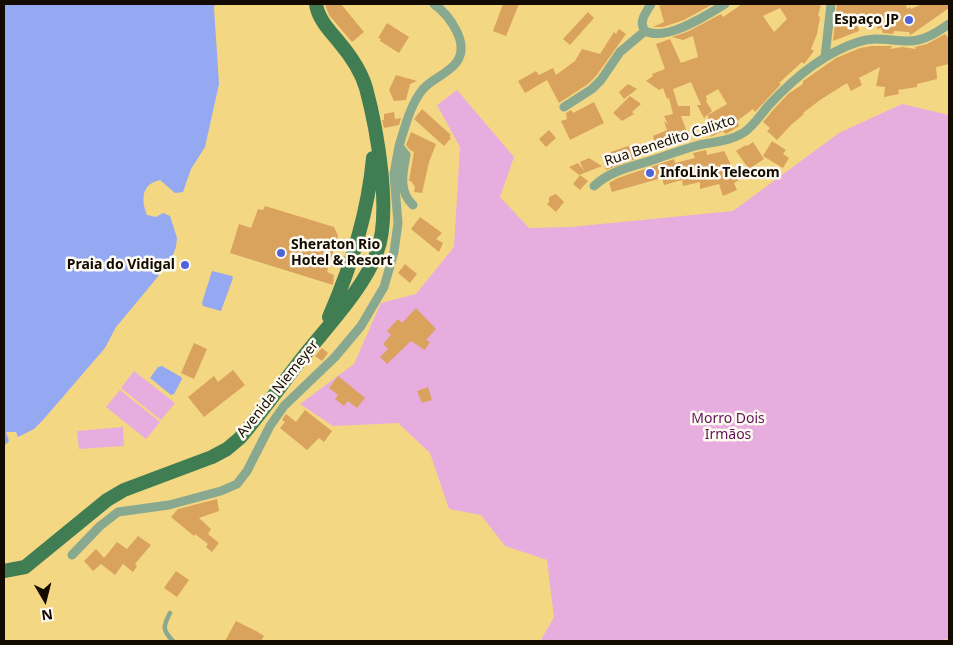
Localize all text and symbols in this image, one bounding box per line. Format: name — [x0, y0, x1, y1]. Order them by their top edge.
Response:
place label: Espaço JP — [834, 12, 899, 28]
marker: Espaço JP — [903, 14, 915, 26]
street label: Rua Benedito Calixto — [602, 112, 738, 170]
place label: InfoLink Telecom — [660, 165, 780, 181]
marker: InfoLink Telecom — [644, 167, 656, 179]
place label: Sheraton Rio Hotel & Resort — [291, 237, 392, 270]
marker: Sheraton Rio Hotel & Resort — [275, 247, 287, 259]
place label: Praia do Vidigal — [67, 257, 175, 273]
marker: Praia do Vidigal — [179, 259, 191, 271]
street label: Avenida Niemeyer — [234, 337, 322, 441]
park label: Morro Dois Irmãos — [691, 411, 765, 444]
north arrow — [20, 575, 70, 625]
text: N — [40, 605, 54, 626]

